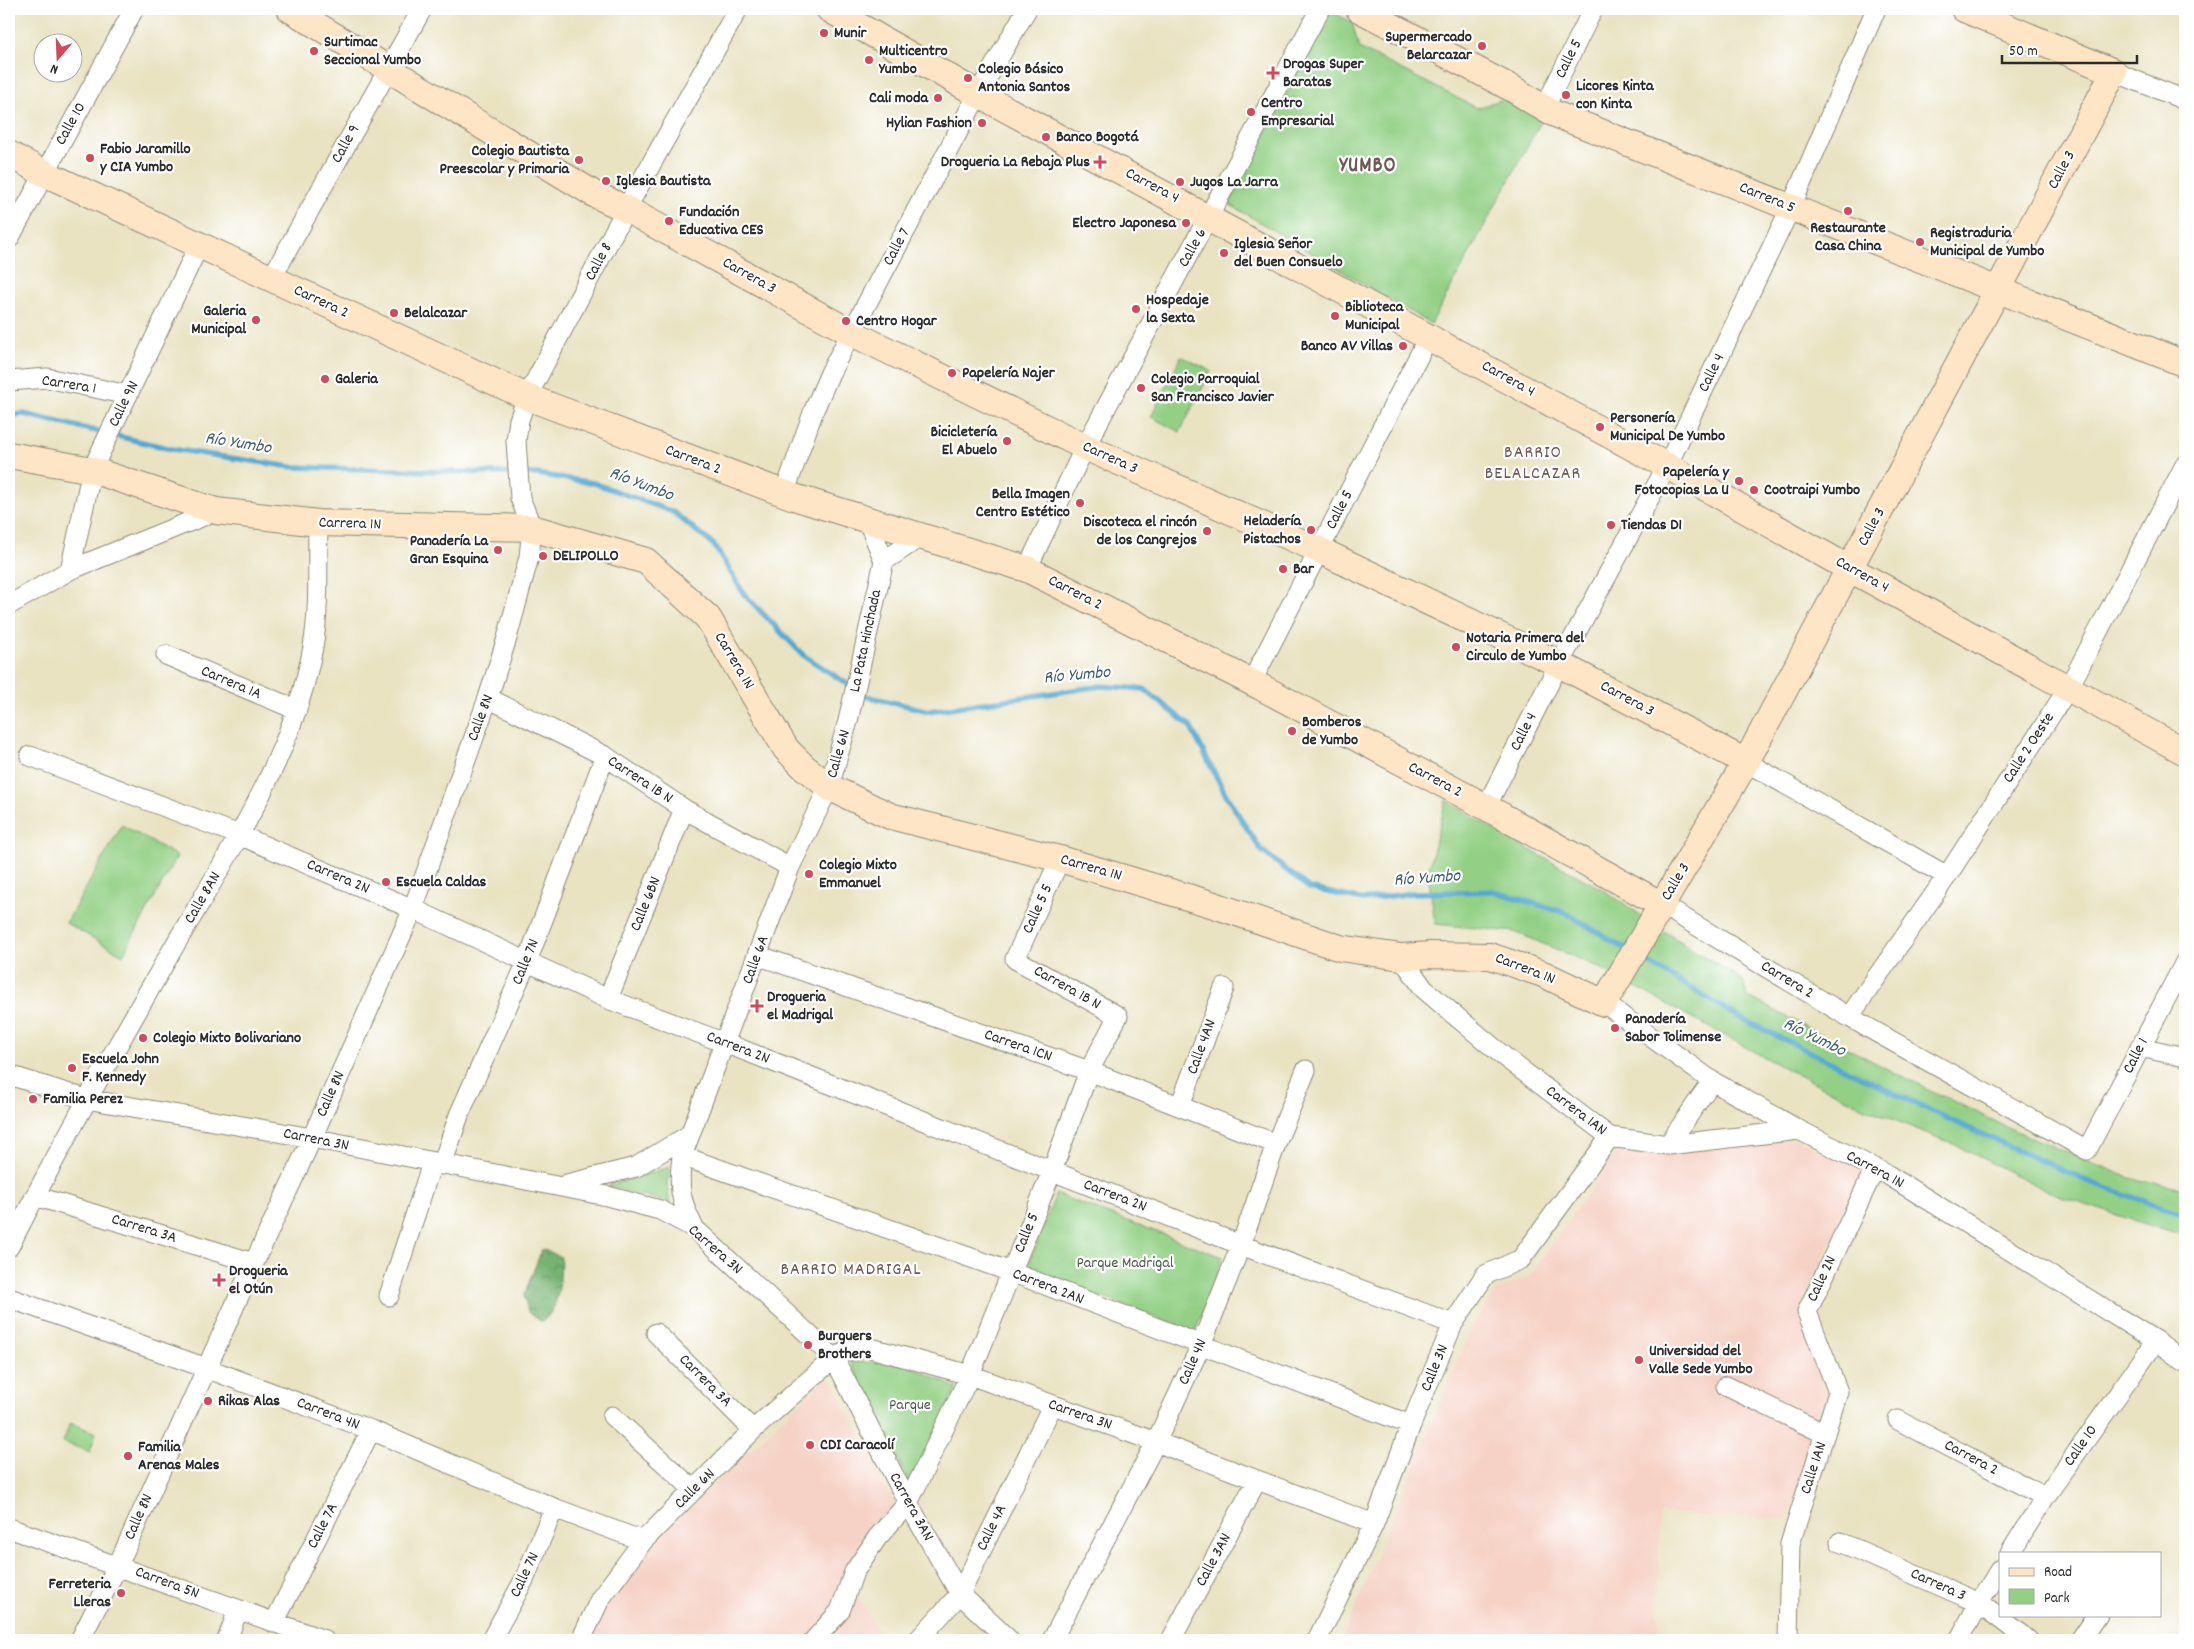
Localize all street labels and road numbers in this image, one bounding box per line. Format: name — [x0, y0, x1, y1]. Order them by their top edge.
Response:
street label: Calle 5 — [1550, 35, 1588, 83]
street label: Calle 10 — [50, 98, 92, 150]
street label: Calle 9 — [326, 120, 366, 168]
street label: Calle 3 — [2042, 147, 2082, 193]
street label: Carrera 4 — [1121, 162, 1183, 210]
street label: Carrera 5 — [1735, 176, 1799, 220]
street label: Calle 7 — [877, 224, 917, 270]
street label: Calle 6 — [1173, 224, 1213, 272]
street label: Calle 8 — [579, 239, 619, 285]
street label: Carrera 3 — [718, 252, 780, 300]
street label: Carrera 2 — [290, 279, 352, 325]
street label: Calle 4 — [1693, 350, 1731, 396]
street label: Carrera 4 — [1477, 355, 1539, 403]
street label: Carrera 1 — [40, 369, 98, 401]
street label: Calle 9N — [103, 377, 145, 431]
street label: Carrera 3 — [1079, 436, 1141, 480]
street label: Carrera 2 — [662, 439, 724, 481]
street label: Calle 5 — [1320, 486, 1360, 534]
street label: Calle 3 — [1852, 504, 1892, 550]
street label: Carrera 1N — [318, 511, 382, 537]
street label: Carrera 4 — [1831, 551, 1893, 599]
street label: Carrera 2 — [1044, 569, 1106, 617]
street label: La Pata Hinchada — [844, 587, 888, 694]
street label: Carrera 1N — [708, 628, 760, 694]
street label: Carrera 1A — [197, 660, 265, 706]
street label: Carrera 3 — [1596, 675, 1658, 723]
street label: Calle 8N — [462, 691, 500, 745]
street label: Calle 2 Oeste — [1997, 708, 2061, 788]
street label: Calle 4 — [1505, 709, 1543, 755]
street label: Calle 6N — [821, 727, 857, 781]
street label: Carrera 1B N — [603, 750, 677, 810]
street label: Carrera 2 — [1404, 756, 1466, 804]
street label: Carrera 1N — [1058, 848, 1124, 888]
street label: Carrera 2N — [303, 853, 373, 901]
street label: Calle 3 — [1656, 859, 1696, 905]
street label: Calle 8AN — [179, 868, 227, 928]
street label: Calle 6BN — [625, 873, 667, 935]
street label: Calle 5 5 — [1017, 880, 1059, 938]
street label: Calle 6A — [737, 932, 775, 988]
street label: Calle 7N — [506, 935, 546, 988]
street label: Carrera 1N — [1492, 947, 1559, 991]
street label: Carrera 2 — [1756, 955, 1818, 1005]
street label: Carrera 1B N — [1029, 960, 1105, 1016]
street label: Calle 4AN — [1181, 1016, 1223, 1078]
street label: Carrera 1CN — [981, 1024, 1055, 1068]
street label: Carrera 2N — [703, 1025, 773, 1071]
street label: Calle 1 — [2117, 1034, 2155, 1078]
street label: Calle 8N — [311, 1067, 351, 1121]
street label: Carrera 1AN — [1540, 1080, 1612, 1142]
street label: Carrera 3N — [281, 1122, 351, 1158]
street label: Carrera 1N — [1842, 1145, 1908, 1195]
street label: Carrera 2N — [1080, 1173, 1150, 1219]
street label: Carrera 3A — [108, 1208, 180, 1250]
street label: Calle 5 — [1009, 1210, 1045, 1256]
street label: Carrera 3N — [682, 1220, 748, 1281]
street label: Calle 2N — [1801, 1252, 1843, 1306]
street label: Carrera 2AN — [1009, 1263, 1087, 1311]
street label: Calle 4N — [1173, 1335, 1213, 1389]
street label: Calle 3N — [1415, 1341, 1455, 1395]
street label: Carrera 3A — [673, 1349, 737, 1413]
street label: Carrera 4N — [293, 1391, 363, 1437]
street label: Carrera 3N — [1045, 1393, 1115, 1437]
street label: Calle 10 — [2058, 1421, 2104, 1471]
street label: Carrera 2 — [1940, 1434, 2002, 1482]
street label: Calle 1AN — [1795, 1439, 1833, 1497]
street label: Calle 6N — [669, 1463, 721, 1515]
street label: Carrera 3AN — [883, 1469, 939, 1546]
street label: Calle 8N — [119, 1490, 159, 1544]
street label: Calle 7A — [302, 1499, 344, 1553]
street label: Calle 4A — [971, 1501, 1013, 1555]
street label: Calle 3AN — [1190, 1529, 1238, 1591]
street label: Calle 7N — [504, 1548, 546, 1602]
street label: Carrera 5N — [132, 1561, 202, 1605]
street label: Carrera 3 — [1907, 1563, 1969, 1607]

